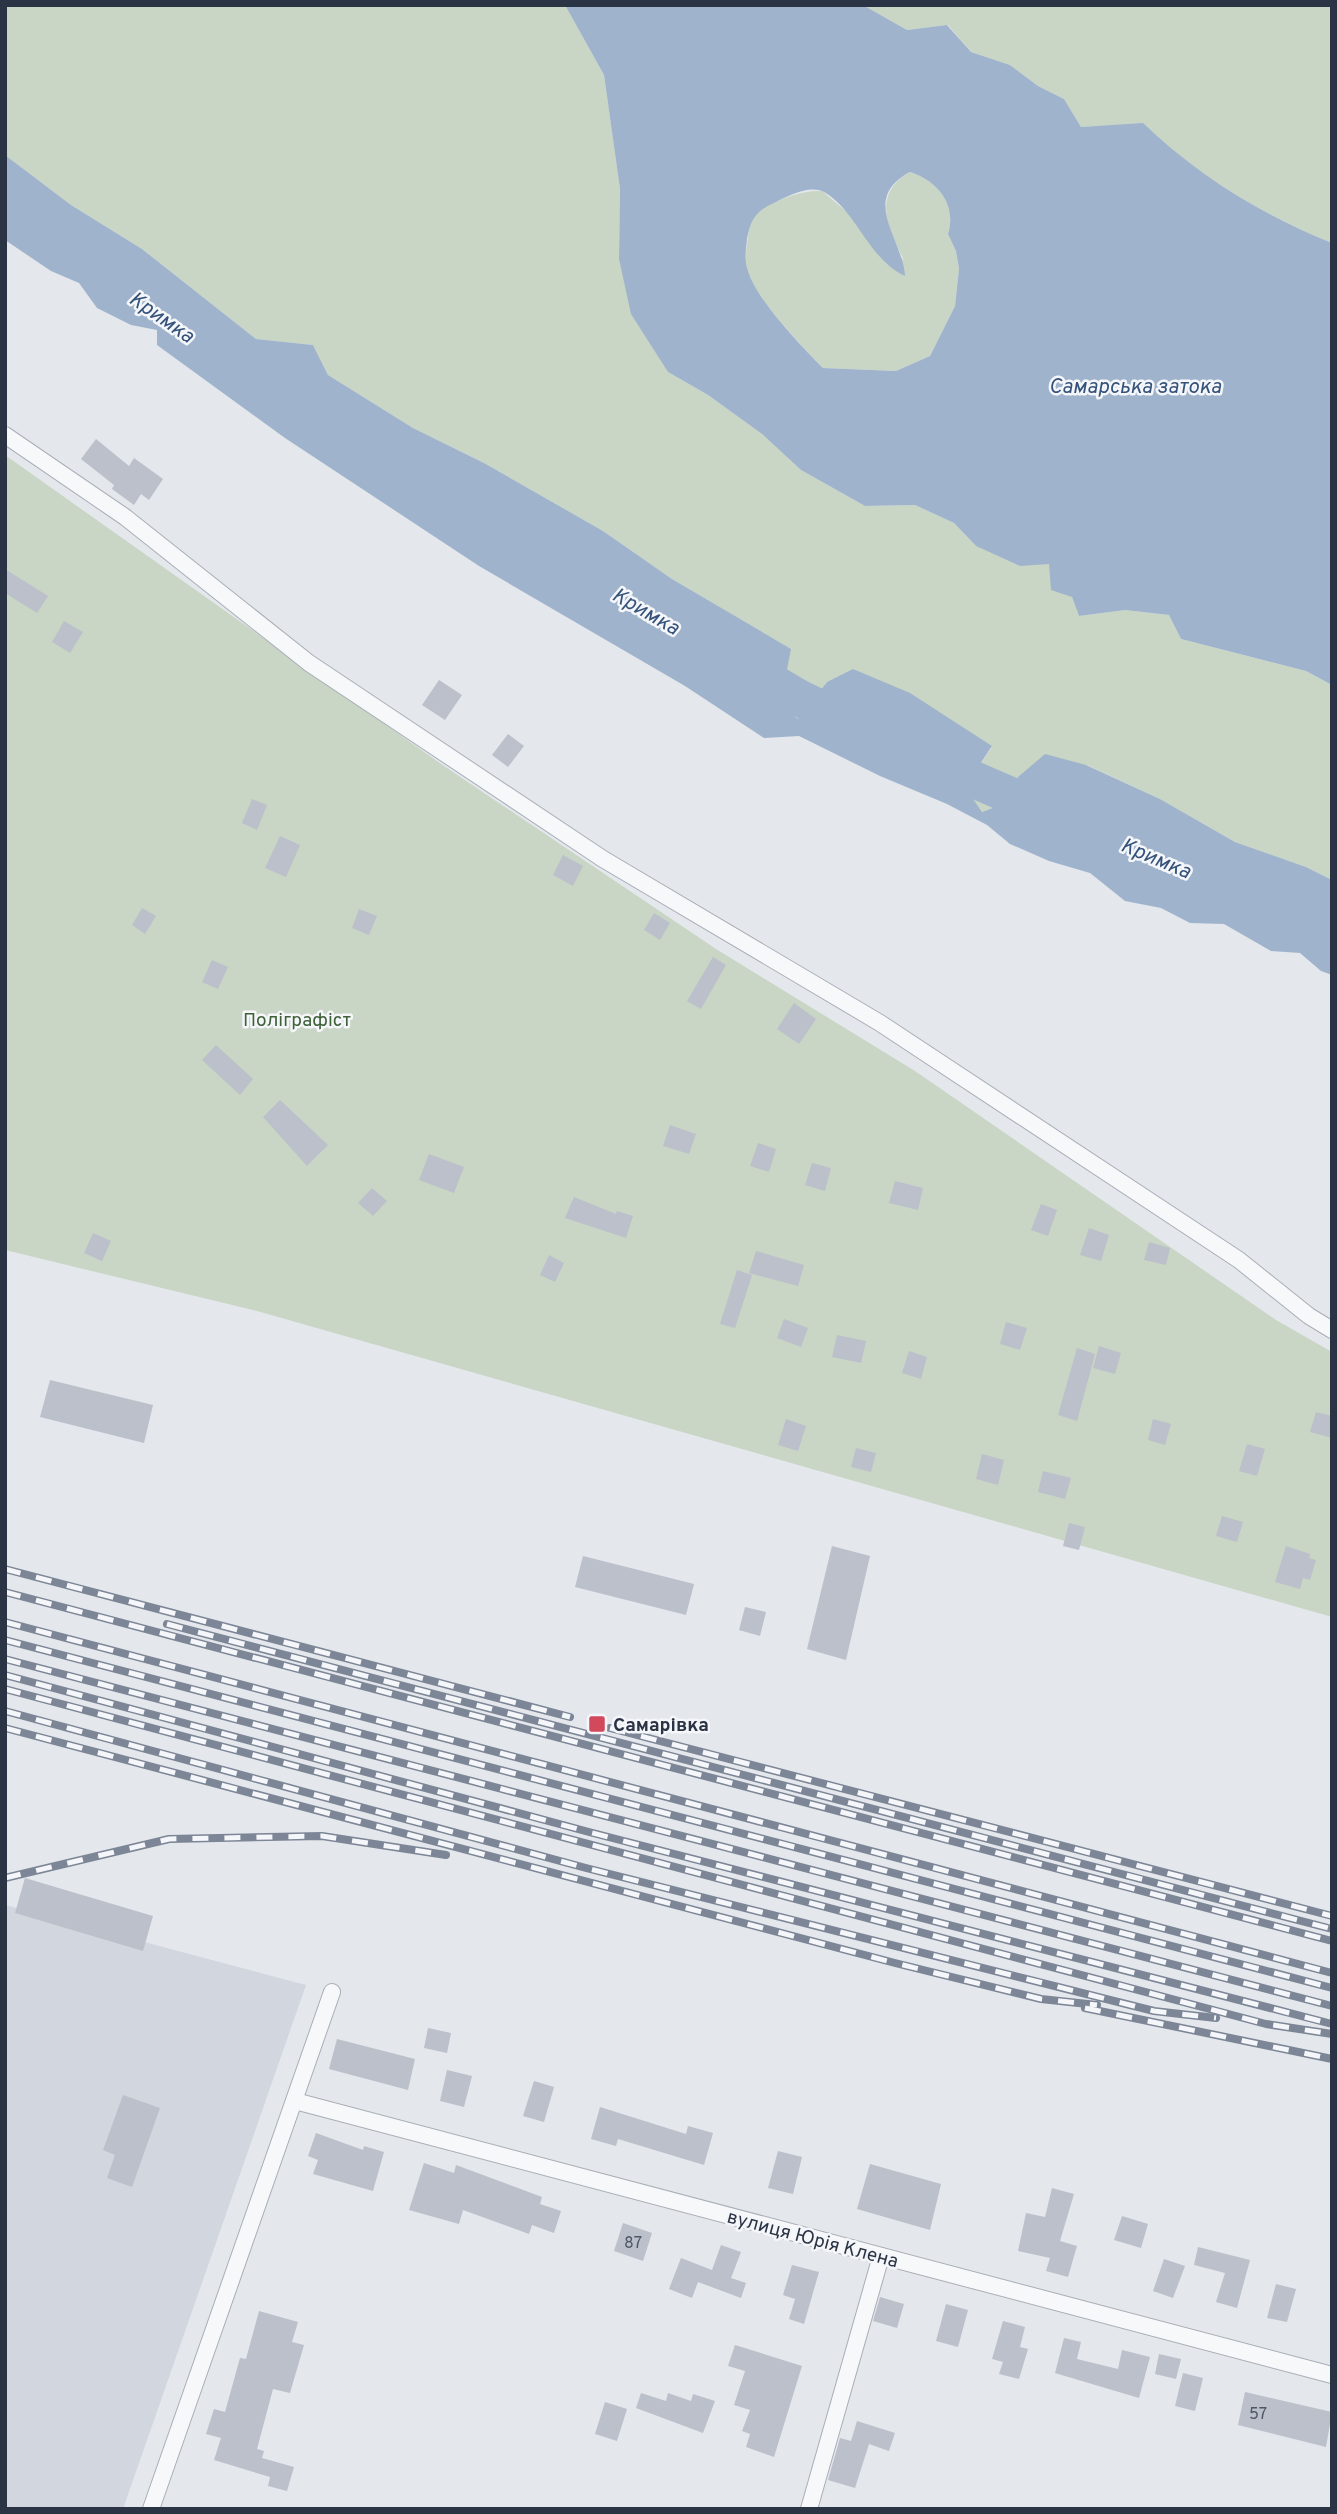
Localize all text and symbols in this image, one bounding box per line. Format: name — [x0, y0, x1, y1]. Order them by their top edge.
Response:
water label: Кримка — [123, 286, 199, 350]
water label: Самарська затока — [1049, 374, 1221, 401]
water label: Кримка — [607, 582, 684, 642]
water label: Кримка — [1116, 833, 1195, 886]
park label: Поліграфіст — [243, 1009, 352, 1033]
marker: Самарівка — [587, 1714, 607, 1734]
place label: Самарівка — [613, 1714, 709, 1738]
street label: вулиця Юрія Клена — [724, 2206, 901, 2274]
house number: 87 — [624, 2234, 642, 2254]
house number: 57 — [1249, 2405, 1267, 2425]

